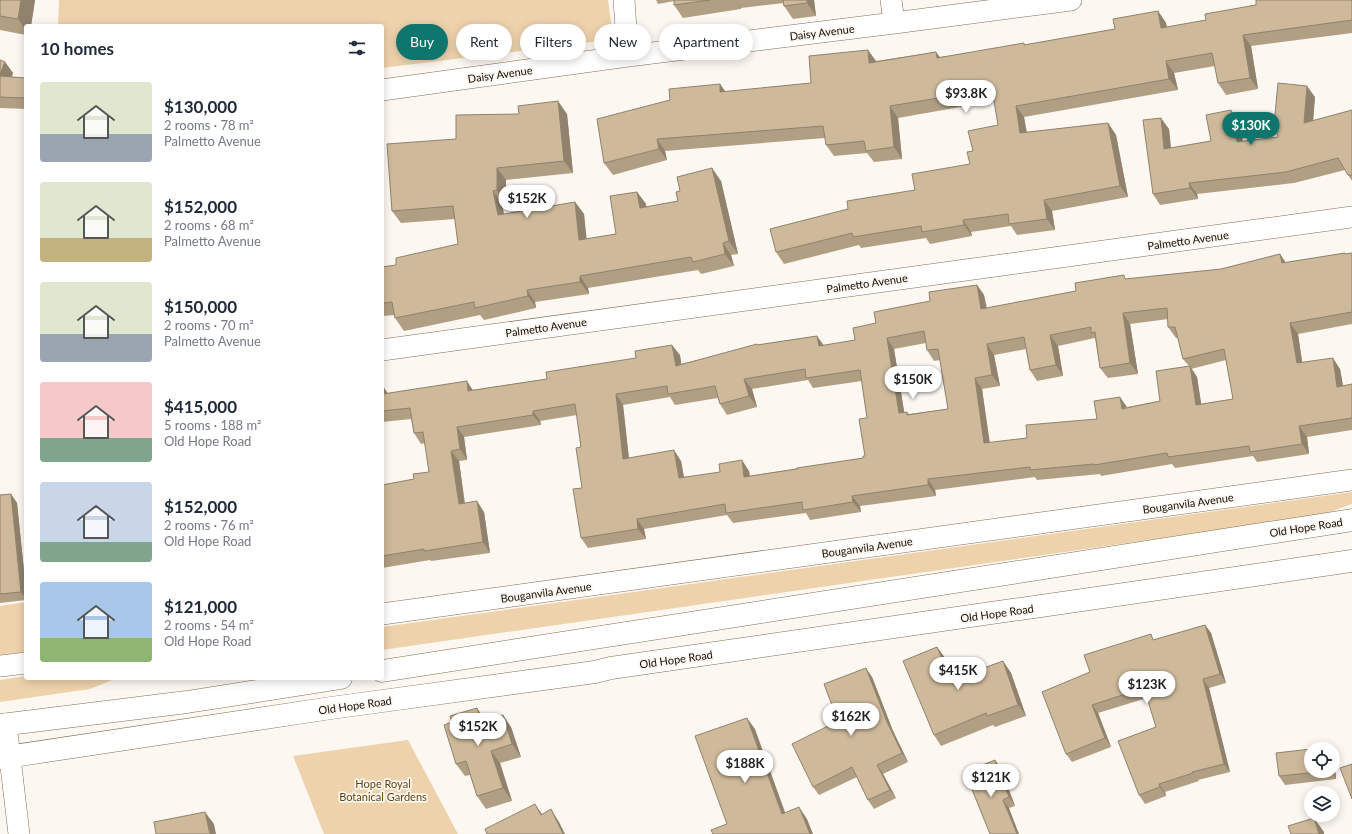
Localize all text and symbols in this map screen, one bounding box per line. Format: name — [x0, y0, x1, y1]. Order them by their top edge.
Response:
street label: Daisy Avenue — [789, 22, 855, 42]
chip: Buy — [396, 24, 448, 60]
chip: Rent — [456, 24, 512, 60]
chip: Filters — [520, 24, 586, 60]
chip: New — [594, 24, 651, 60]
chip: Apartment — [659, 24, 753, 60]
icon: filters — [346, 37, 368, 59]
text: 10 homes — [40, 38, 114, 59]
street label: Daisy Avenue — [467, 63, 533, 85]
pin: $93.8K — [933, 80, 999, 114]
text: $93.8K — [945, 85, 987, 101]
text: $130,000 — [164, 96, 237, 117]
icon: home — [72, 98, 120, 146]
pin: $130K — [1223, 112, 1279, 146]
text: 2 rooms · 78 m² — [164, 117, 254, 133]
text: $130K — [1231, 117, 1271, 133]
text: Palmetto Avenue — [164, 133, 261, 149]
pin: $152K — [499, 185, 555, 219]
text: $152K — [507, 190, 547, 206]
text: $152,000 — [164, 196, 237, 217]
icon: home — [72, 198, 120, 246]
text: 2 rooms · 68 m² — [164, 217, 254, 233]
street label: Palmetto Avenue — [1147, 228, 1230, 252]
text: Palmetto Avenue — [164, 233, 261, 249]
street label: Palmetto Avenue — [826, 271, 909, 295]
text: $150,000 — [164, 296, 237, 317]
icon: home — [72, 298, 120, 346]
street label: Palmetto Avenue — [505, 315, 588, 339]
text: 2 rooms · 70 m² — [164, 317, 254, 333]
text: Palmetto Avenue — [164, 333, 261, 349]
pin: $150K — [885, 366, 941, 400]
text: $150K — [893, 371, 933, 387]
text: $415,000 — [164, 396, 237, 417]
icon: home — [72, 398, 120, 446]
text: 5 rooms · 188 m² — [164, 417, 261, 433]
text: Old Hope Road — [164, 433, 251, 449]
street label: Bouganvila Avenue — [1142, 490, 1235, 516]
text: $152,000 — [164, 496, 237, 517]
icon: home — [72, 498, 120, 546]
street label: Old Hope Road — [1268, 515, 1344, 539]
text: 2 rooms · 76 m² — [164, 517, 254, 533]
text: Old Hope Road — [164, 533, 251, 549]
street label: Bouganvila Avenue — [821, 534, 914, 560]
street label: Bouganvila Avenue — [500, 579, 593, 605]
text: $121,000 — [164, 596, 237, 617]
icon: home — [72, 598, 120, 646]
street label: Old Hope Road — [959, 601, 1035, 625]
text: 2 rooms · 54 m² — [164, 617, 254, 633]
text: Old Hope Road — [164, 633, 251, 649]
street label: Old Hope Road — [638, 647, 714, 671]
pin: $415K — [930, 657, 986, 691]
text: $415K — [938, 662, 978, 678]
pin: $123K — [1119, 671, 1175, 705]
text: $123K — [1127, 676, 1167, 692]
street label: Old Hope Road — [317, 693, 393, 717]
pin: $162K — [823, 703, 879, 737]
text: $162K — [831, 708, 871, 724]
pin: $152K — [450, 713, 506, 747]
text: $152K — [458, 718, 498, 734]
map controls — [1304, 742, 1340, 822]
button: locate — [1304, 742, 1340, 778]
pin: $188K — [717, 750, 773, 784]
text: $188K — [725, 755, 765, 771]
pin: $121K — [963, 764, 1019, 798]
text: $121K — [971, 769, 1011, 785]
park label: Hope Royal Botanical Gardens — [339, 777, 427, 803]
button: layers — [1304, 786, 1340, 822]

